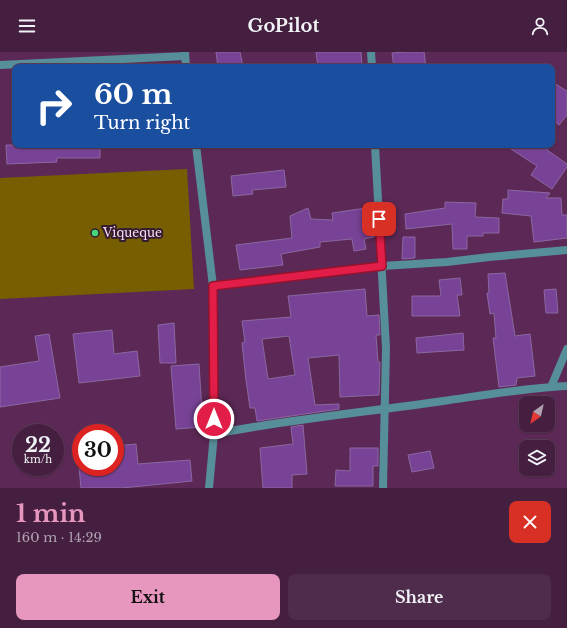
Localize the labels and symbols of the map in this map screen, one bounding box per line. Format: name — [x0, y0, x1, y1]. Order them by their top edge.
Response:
pin — [362, 202, 396, 236]
place label: Viqueque — [102, 225, 162, 240]
marker: Viqueque — [90, 228, 100, 238]
north arrow — [519, 396, 555, 432]
position arrow — [193, 398, 235, 440]
speed limit sign: 30 — [72, 424, 124, 476]

